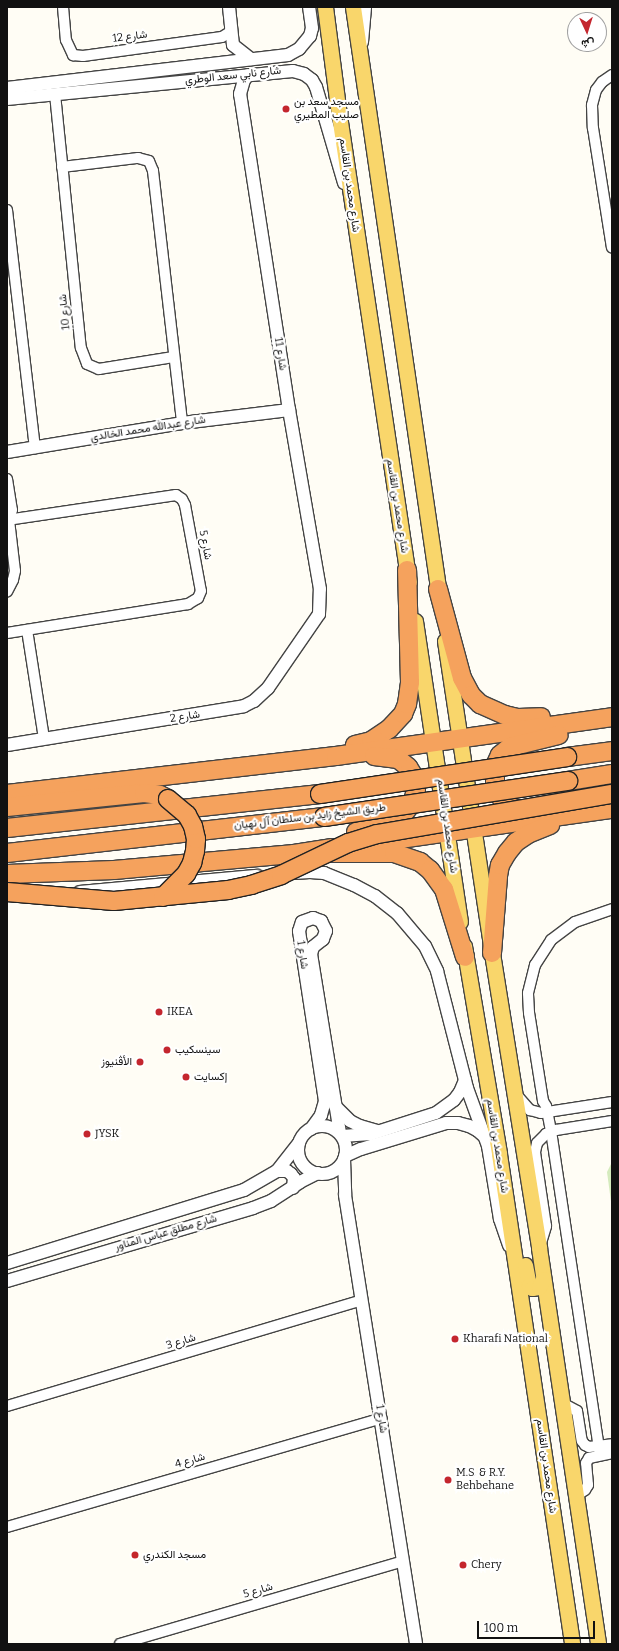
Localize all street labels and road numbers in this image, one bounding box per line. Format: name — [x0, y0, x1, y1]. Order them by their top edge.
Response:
street label: شارع 12 — [112, 28, 148, 46]
street label: شارع نابي سعد الوطري — [184, 64, 282, 88]
street label: شارع محمد بن القاسم — [336, 137, 362, 233]
street label: شارع 10 — [57, 293, 73, 331]
street label: شارع 11 — [271, 337, 289, 371]
street label: شارع عبدالله محمد الخالدي — [90, 413, 206, 445]
street label: شارع محمد بن القاسم — [383, 458, 411, 554]
street label: شارع 5 — [196, 529, 214, 561]
street label: شارع 2 — [169, 708, 201, 726]
street label: شارع محمد بن القاسم — [434, 778, 460, 874]
street label: طريق الشيخ زايد بن سلطان آل نهيان — [233, 801, 387, 833]
street label: شارع 1 — [293, 940, 311, 970]
street label: شارع محمد بن القاسم — [483, 1098, 511, 1194]
street label: شارع مطلق عباس المناور — [113, 1212, 219, 1254]
street label: شارع 3 — [164, 1331, 198, 1353]
street label: شارع 1 — [372, 1404, 390, 1434]
street label: شارع محمد بن القاسم — [533, 1418, 559, 1514]
street label: شارع 4 — [173, 1450, 207, 1472]
street label: شارع 5 — [242, 1580, 274, 1602]

